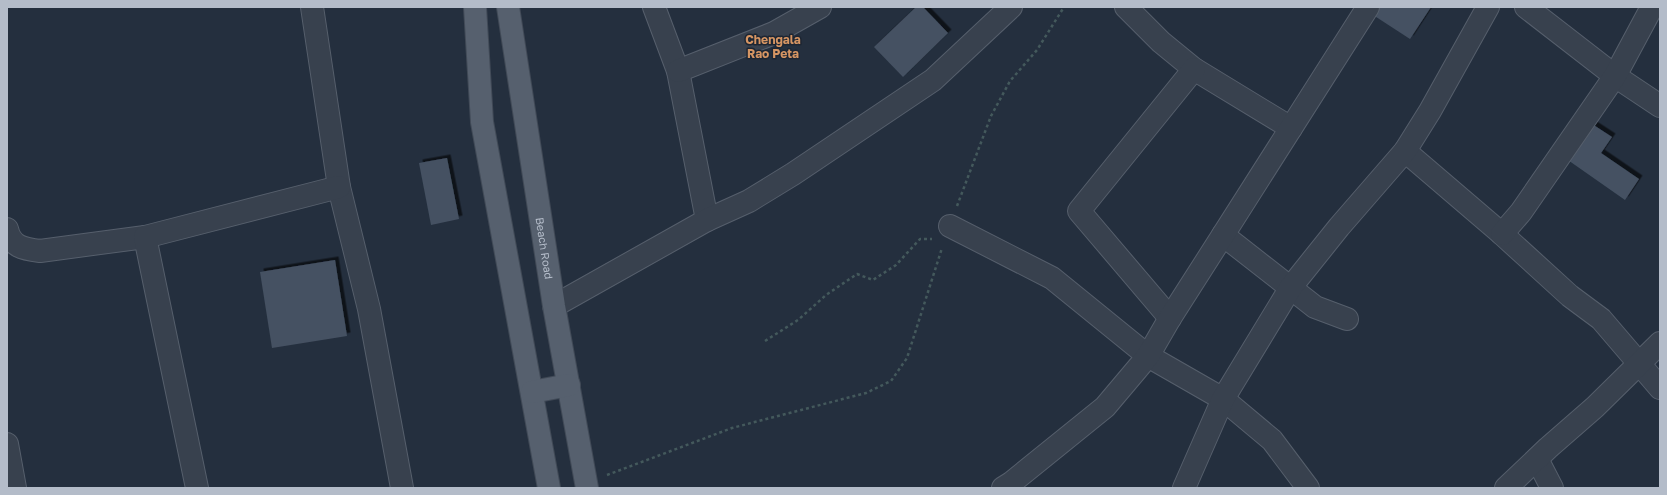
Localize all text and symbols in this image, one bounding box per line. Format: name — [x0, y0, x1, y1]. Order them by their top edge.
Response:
district label: Chengala Rao Peta — [745, 32, 801, 61]
street label: Beach Road — [534, 216, 556, 280]

